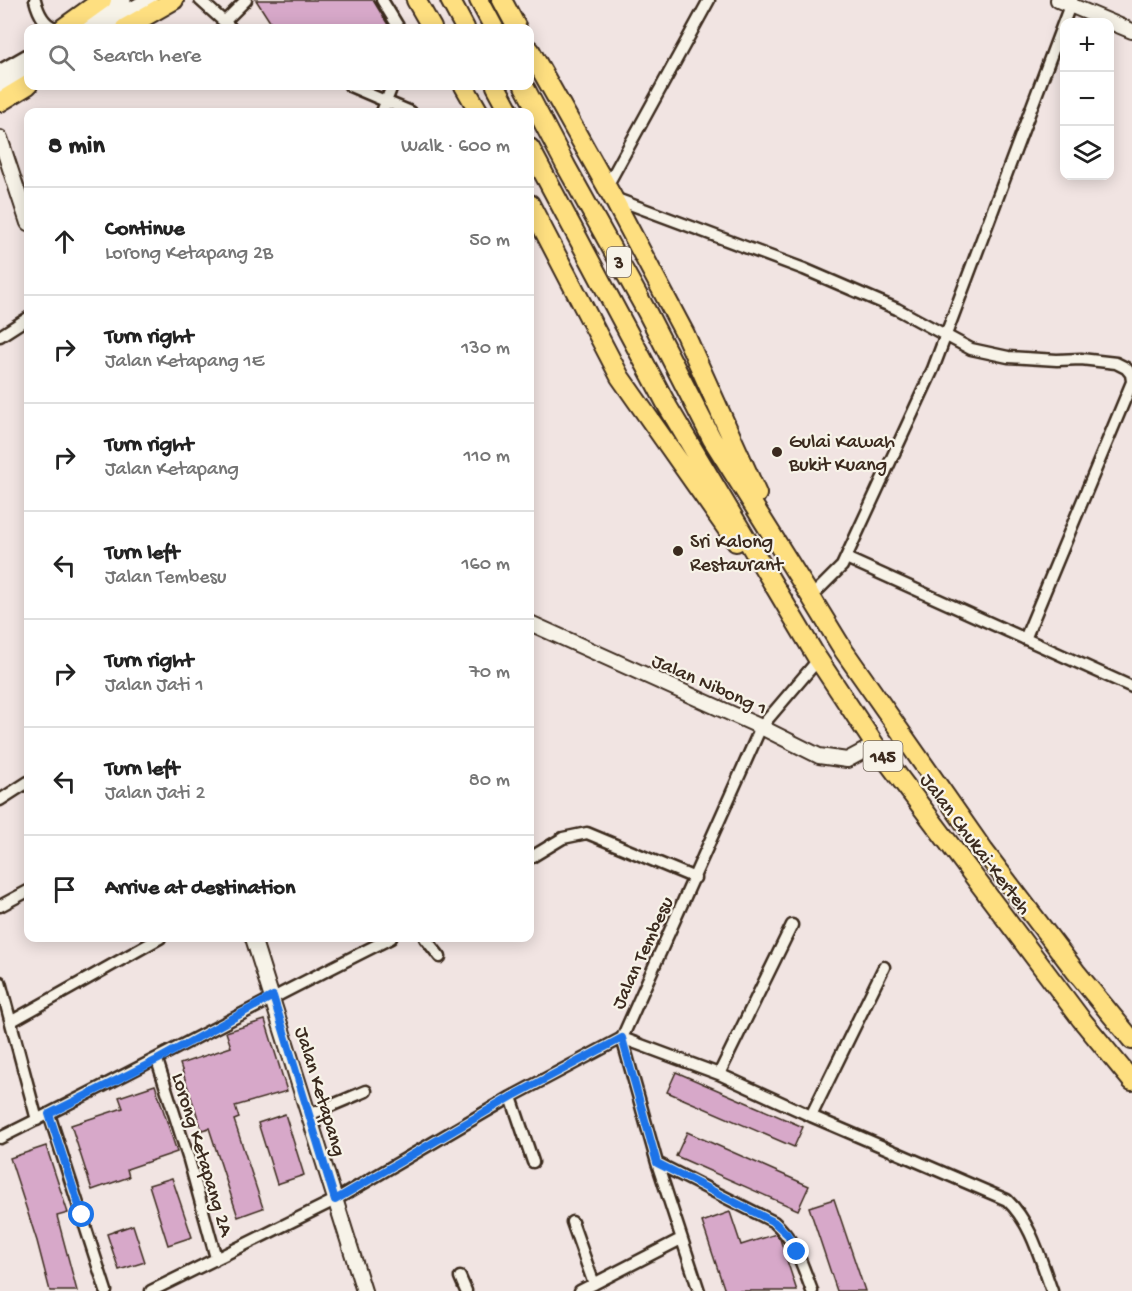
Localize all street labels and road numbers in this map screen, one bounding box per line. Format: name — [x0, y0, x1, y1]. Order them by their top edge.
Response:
road number: 3 — [607, 247, 631, 277]
street label: Jalan Nibong 1 — [648, 651, 770, 722]
road number: 145 — [864, 741, 902, 771]
street label: Jalan Chukai-Kerteh — [914, 770, 1035, 920]
street label: Jalan Tembesu — [608, 893, 680, 1013]
street label: Jalan Ketapang — [288, 1025, 349, 1159]
street label: Lorong Ketapang 2A — [165, 1071, 237, 1241]

